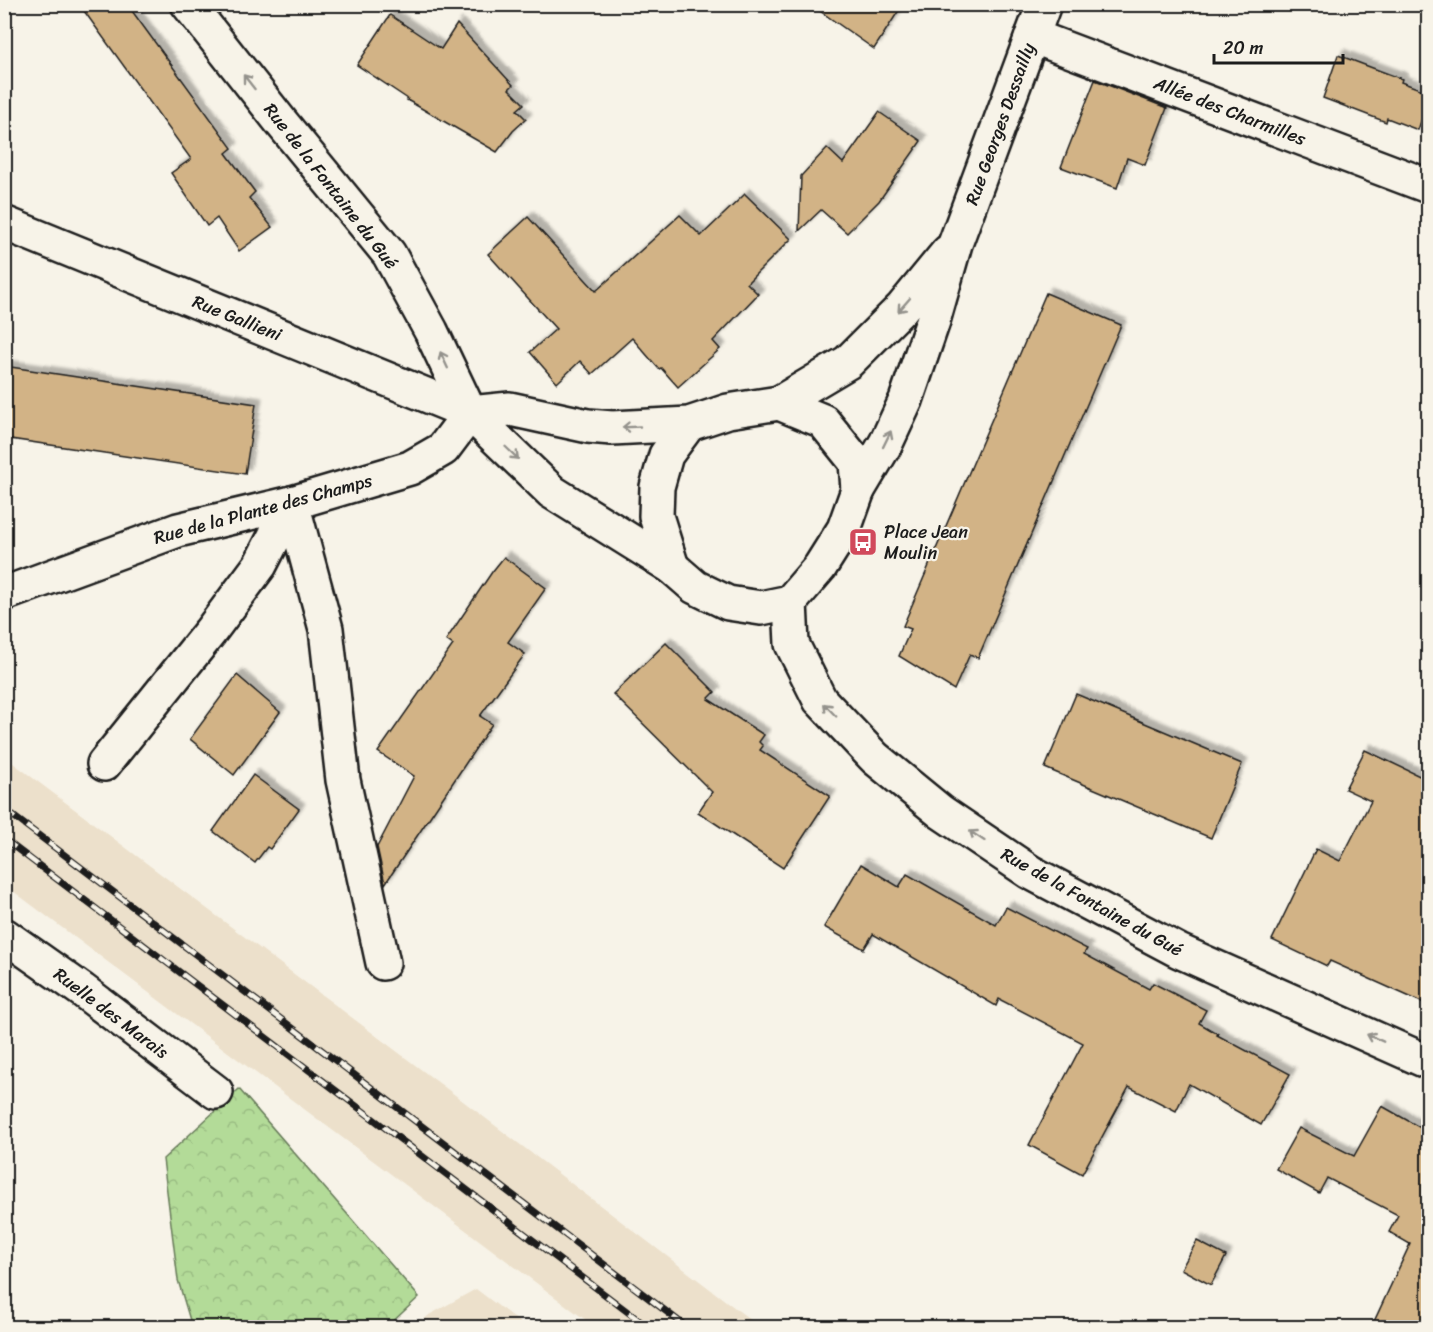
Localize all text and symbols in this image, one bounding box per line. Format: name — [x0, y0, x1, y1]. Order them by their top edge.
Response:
scale bar — [1214, 27, 1343, 65]
text: 20 m — [1223, 32, 1263, 64]
street label: Rue Georges Dessailly — [956, 38, 1044, 210]
street label: Allée des Charmilles — [1148, 67, 1311, 155]
one-way arrow — [242, 74, 255, 90]
street label: Rue de la Fontaine du Gué — [255, 96, 407, 276]
street label: Rue Gallieni — [187, 286, 288, 351]
one-way arrow — [897, 297, 911, 312]
one-way arrow — [438, 351, 450, 369]
one-way arrow — [622, 422, 642, 433]
one-way arrow — [882, 431, 894, 449]
one-way arrow — [504, 446, 519, 461]
street label: Rue de la Plante des Champs — [150, 464, 377, 554]
place label: Place Jean Moulin — [884, 516, 968, 569]
bus stop icon: Place Jean Moulin — [847, 526, 879, 558]
one-way arrow — [822, 702, 837, 717]
one-way arrow — [970, 830, 986, 842]
street label: Rue de la Fontaine du Gué — [995, 838, 1189, 966]
street label: Ruelle des Marais — [46, 959, 176, 1068]
one-way arrow — [1367, 1032, 1385, 1043]

